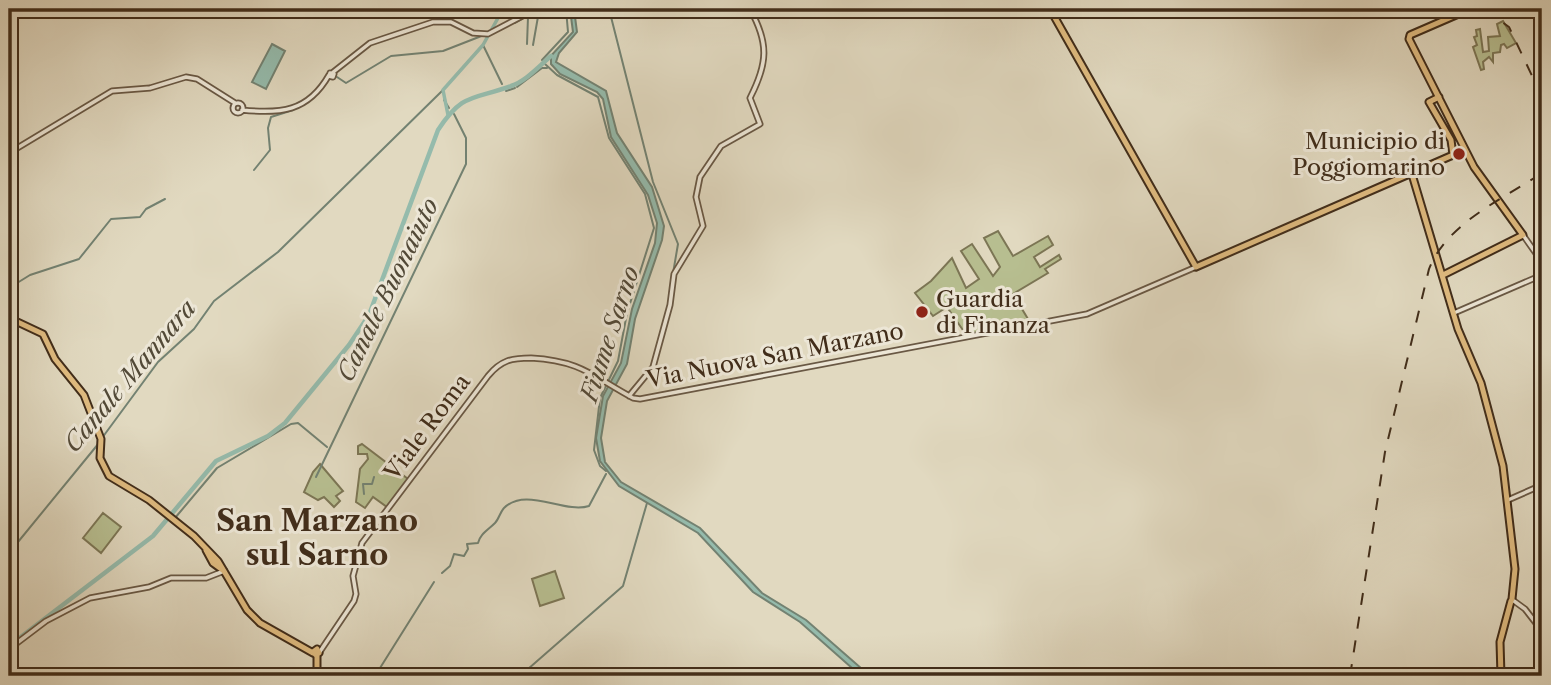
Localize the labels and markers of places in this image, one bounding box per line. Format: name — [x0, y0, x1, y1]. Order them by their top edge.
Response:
place label: Municipio di Poggiomarino — [1292, 127, 1445, 181]
marker: Municipio di Poggiomarino — [1451, 146, 1467, 162]
place label: Guardia di Finanza — [936, 285, 1051, 339]
marker: Guardia di Finanza — [914, 304, 930, 320]

